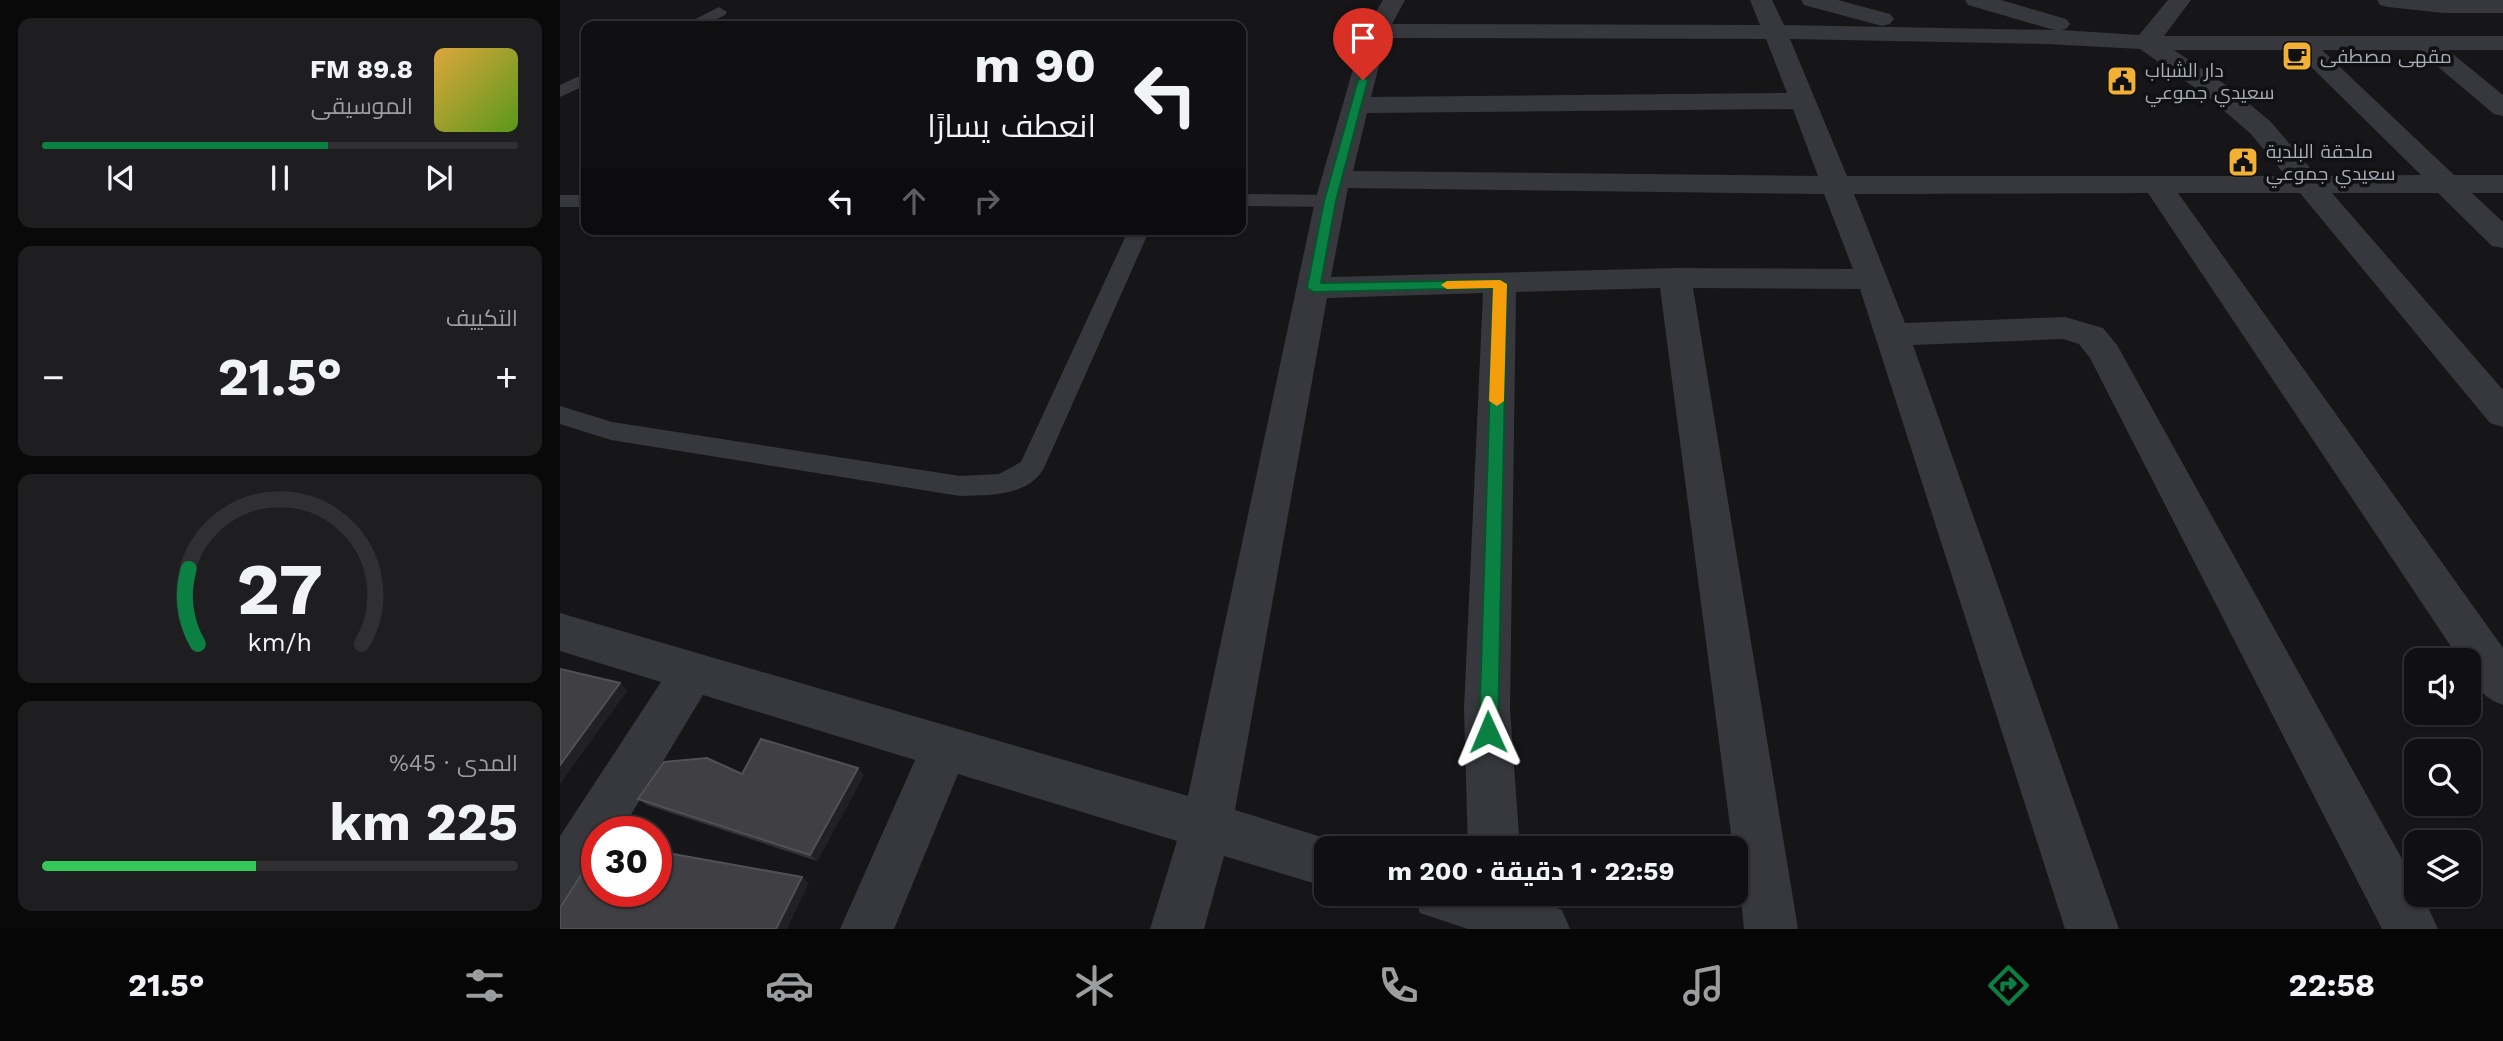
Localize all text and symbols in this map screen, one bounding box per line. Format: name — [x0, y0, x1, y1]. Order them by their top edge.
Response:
pin — [1333, 8, 1393, 80]
icon: arrive — [1344, 19, 1382, 57]
text: 90 m — [974, 36, 1096, 94]
cafe icon: مقهى مصطفى — [2280, 39, 2314, 73]
place label: مقهى مصطفى — [2320, 45, 2452, 68]
icon: left — [1120, 49, 1211, 140]
text: 89.8 FM — [310, 54, 413, 84]
place label: دار الشباب سعيدي جموعي — [2145, 59, 2274, 107]
public building icon: دار الشباب سعيدي جموعي — [2105, 64, 2139, 98]
text: الموسيقى — [311, 93, 413, 120]
text: انعطف يسارًا — [927, 107, 1096, 145]
place label: ملحقة البلدية سعيدي جموعي — [2266, 140, 2395, 188]
public building icon: ملحقة البلدية سعيدي جموعي — [2226, 145, 2260, 179]
icon: previous — [102, 159, 140, 197]
icon: pause — [261, 159, 299, 197]
icon: next — [420, 159, 458, 197]
icon: left — [822, 182, 860, 220]
icon: ahead — [895, 182, 933, 220]
icon: right — [968, 182, 1006, 220]
text: التكييف — [446, 305, 518, 332]
text: 21.5° — [218, 347, 342, 408]
text: − — [42, 355, 65, 399]
text: + — [495, 355, 518, 399]
text: 27 — [237, 547, 323, 633]
text: km/h — [248, 628, 312, 657]
map controls — [2404, 648, 2481, 907]
button: sound — [2404, 648, 2481, 725]
position arrow — [1451, 695, 1525, 769]
button: search — [2404, 739, 2481, 816]
text: المدى · 45% — [389, 750, 518, 777]
text: 225 km — [330, 792, 518, 853]
speed limit sign: 30 — [581, 816, 672, 907]
button: layers — [2404, 830, 2481, 907]
text: 22:59 · 1 دقيقة · 200 m — [1387, 856, 1675, 886]
icon: filters — [460, 961, 509, 1010]
icon: car — [765, 961, 814, 1010]
icon: climate — [1070, 961, 1119, 1010]
icon: phone — [1374, 961, 1423, 1010]
icon: music — [1679, 961, 1728, 1010]
icon: directions — [1984, 961, 2033, 1010]
text: 21.5° — [128, 966, 205, 1004]
text: 22:58 — [2289, 966, 2375, 1004]

